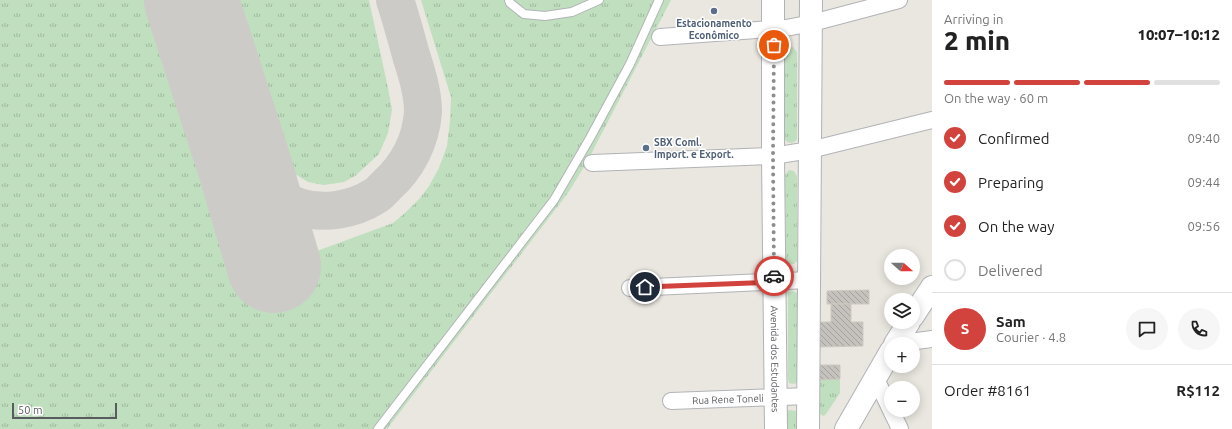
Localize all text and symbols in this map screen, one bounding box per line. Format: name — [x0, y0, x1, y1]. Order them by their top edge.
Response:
marker: Estacionamento Econômico — [709, 6, 719, 16]
text: Arriving in — [944, 12, 1003, 26]
place label: Estacionamento Econômico — [676, 18, 752, 41]
text: 2 min — [944, 26, 1010, 55]
text: 10:07–10:12 — [1137, 26, 1220, 43]
pin — [757, 28, 791, 62]
icon: bag — [763, 34, 785, 56]
text: On the way · 60 m — [944, 91, 1048, 105]
icon: check — [944, 127, 966, 149]
text: Confirmed — [978, 130, 1050, 147]
text: 09:40 — [1187, 131, 1220, 145]
place label: SBX Coml. Import. e Export. — [654, 137, 734, 160]
marker: SBX Coml. Import. e Export. — [641, 143, 651, 153]
icon: check — [944, 171, 966, 193]
text: Preparing — [978, 174, 1044, 191]
text: 09:44 — [1187, 175, 1220, 189]
icon: check — [944, 215, 966, 237]
text: On the way — [978, 218, 1054, 235]
text: 09:56 — [1187, 219, 1220, 233]
north arrow — [884, 249, 920, 285]
map controls — [884, 249, 920, 417]
courier — [754, 256, 794, 296]
text: Delivered — [978, 262, 1043, 279]
icon: car — [763, 265, 785, 287]
pin — [628, 270, 662, 304]
icon: home — [634, 276, 656, 298]
button: layers — [884, 293, 920, 329]
street label: Avenida dos Estudantes — [769, 306, 781, 412]
button: chat — [1126, 308, 1168, 350]
button: phone — [1178, 308, 1220, 350]
text: Sam — [996, 313, 1026, 330]
text: S — [961, 320, 969, 337]
text: Courier · 4.8 — [996, 330, 1066, 344]
button: + — [884, 337, 920, 373]
button: − — [884, 381, 920, 417]
text: Order #8161 — [944, 382, 1031, 399]
text: R$112 — [1176, 382, 1220, 399]
street label: Rua Rene Toneli — [692, 393, 764, 406]
scale bar — [12, 401, 117, 420]
text: 50 m — [18, 404, 42, 416]

